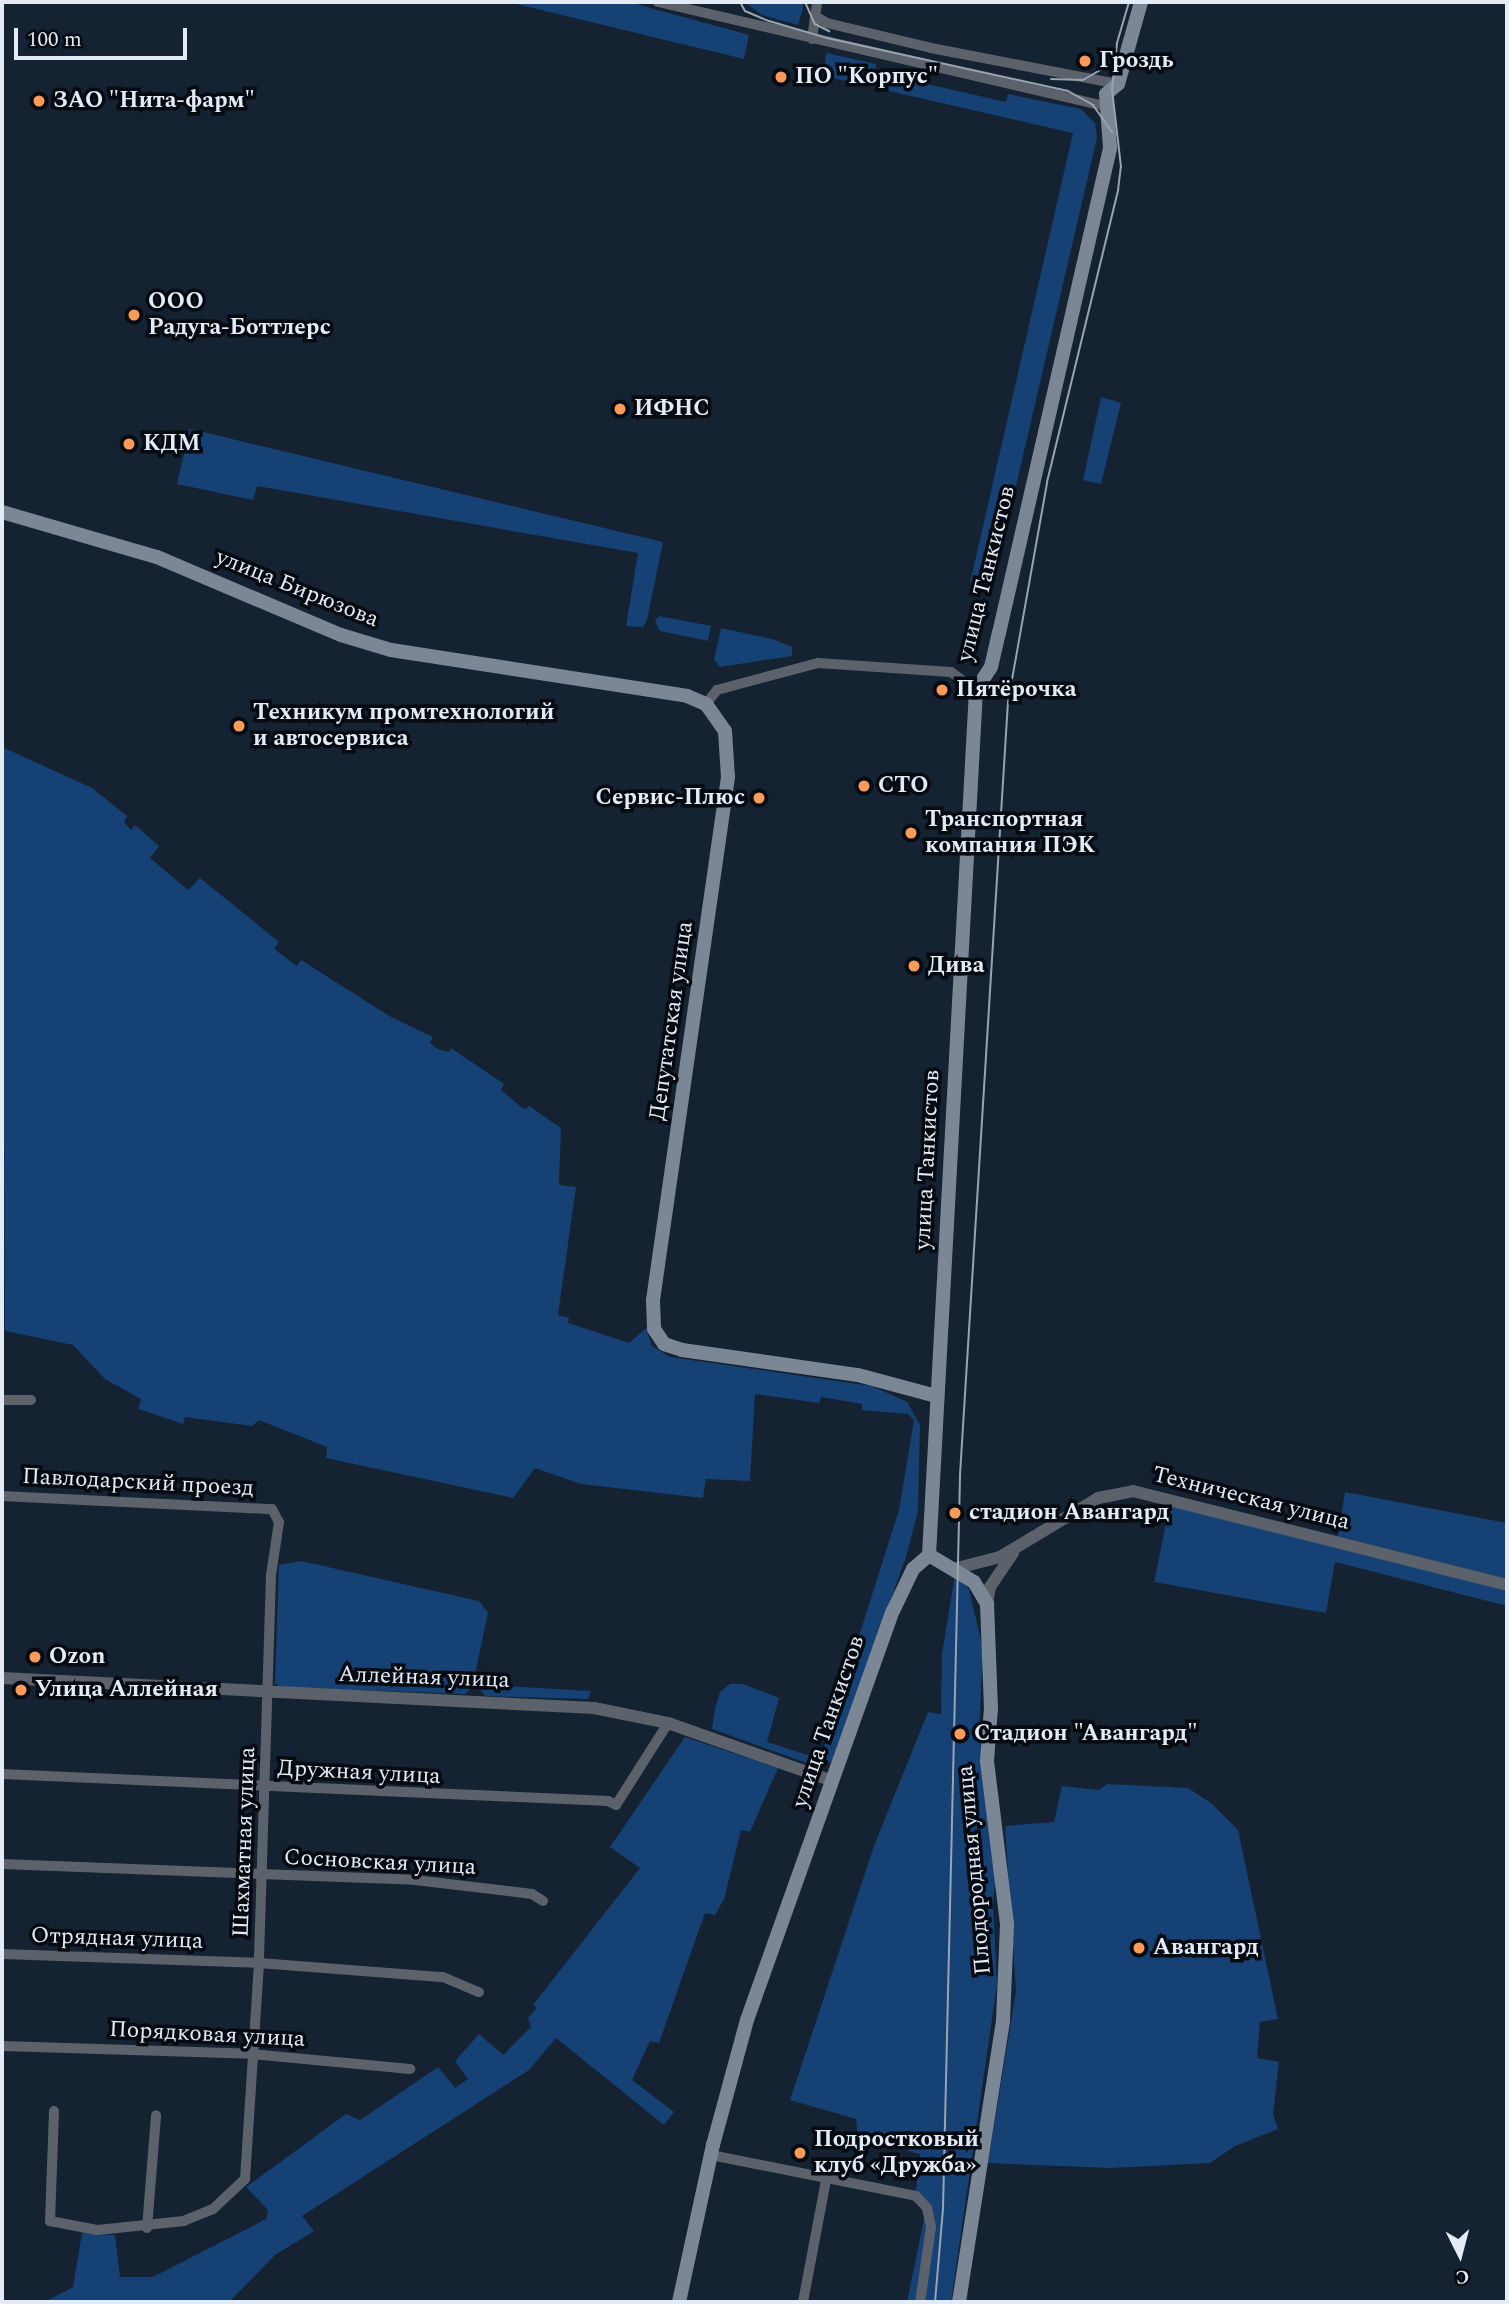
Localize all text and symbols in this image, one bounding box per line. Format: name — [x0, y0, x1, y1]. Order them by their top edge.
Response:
scale bar — [18, 14, 191, 58]
text: 100 m — [27, 24, 82, 56]
place label: Гроздь — [1099, 47, 1174, 75]
marker: Гроздь — [1077, 53, 1093, 69]
place label: ПО "Корпус" — [795, 63, 938, 91]
marker: ПО "Корпус" — [773, 69, 789, 85]
place label: ЗАО "Нита-фарм" — [53, 87, 255, 115]
marker: ЗАО "Нита-фарм" — [31, 93, 47, 109]
place label: ООО Радуга-Боттлерс — [148, 288, 331, 342]
marker: ООО Радуга-Боттлерс — [126, 307, 142, 323]
place label: ИФНС — [634, 395, 710, 423]
marker: ИФНС — [612, 401, 628, 417]
place label: КДМ — [143, 430, 200, 458]
marker: КДМ — [121, 436, 137, 452]
street label: улица Танкистов — [952, 483, 1022, 665]
street label: улица Бирюзова — [212, 544, 382, 634]
place label: Пятёрочка — [956, 676, 1077, 704]
marker: Пятёрочка — [934, 682, 950, 698]
place label: Техникум промтехнологий и автосервиса — [253, 699, 554, 753]
marker: Техникум промтехнологий и автосервиса — [231, 718, 247, 734]
place label: СТО — [878, 772, 928, 800]
marker: СТО — [856, 778, 872, 794]
place label: Сервис-Плюс — [596, 784, 745, 812]
marker: Сервис-Плюс — [751, 790, 767, 806]
place label: Транспортная компания ПЭК — [925, 806, 1095, 860]
marker: Транспортная компания ПЭК — [903, 825, 919, 841]
street label: Депутатская улица — [644, 920, 700, 1122]
place label: Дива — [928, 952, 985, 980]
marker: Дива — [906, 958, 922, 974]
street label: улица Танкистов — [910, 1069, 946, 1251]
street label: Техническая улица — [1150, 1461, 1352, 1537]
street label: Павлодарский проезд — [21, 1463, 255, 1503]
place label: стадион Авангард — [969, 1499, 1169, 1527]
marker: стадион Авангард — [947, 1505, 963, 1521]
street label: улица Танкистов — [787, 1632, 871, 1812]
place label: Ozon — [49, 1643, 105, 1671]
marker: Ozon — [27, 1649, 43, 1665]
street label: Аллейная улица — [338, 1661, 510, 1695]
place label: Улица Аллейная — [35, 1676, 218, 1704]
marker: Улица Аллейная — [13, 1682, 29, 1698]
place label: Стадион "Авангард" — [974, 1720, 1198, 1748]
marker: Стадион "Авангард" — [952, 1726, 968, 1742]
street label: Шахматная улица — [228, 1746, 262, 1938]
street label: Дружная улица — [277, 1755, 441, 1791]
street label: Плодородная улица — [952, 1764, 998, 1976]
street label: Сосновская улица — [283, 1844, 477, 1882]
street label: Отрядная улица — [30, 1922, 204, 1956]
place label: Авангард — [1153, 1934, 1259, 1962]
marker: Авангард — [1131, 1940, 1147, 1956]
street label: Порядковая улица — [108, 2016, 306, 2054]
place label: Подростковый клуб «Дружба» — [814, 2126, 979, 2180]
marker: Подростковый клуб «Дружба» — [792, 2145, 808, 2161]
north arrow — [1425, 2220, 1495, 2290]
text: С — [1454, 2261, 1470, 2292]

